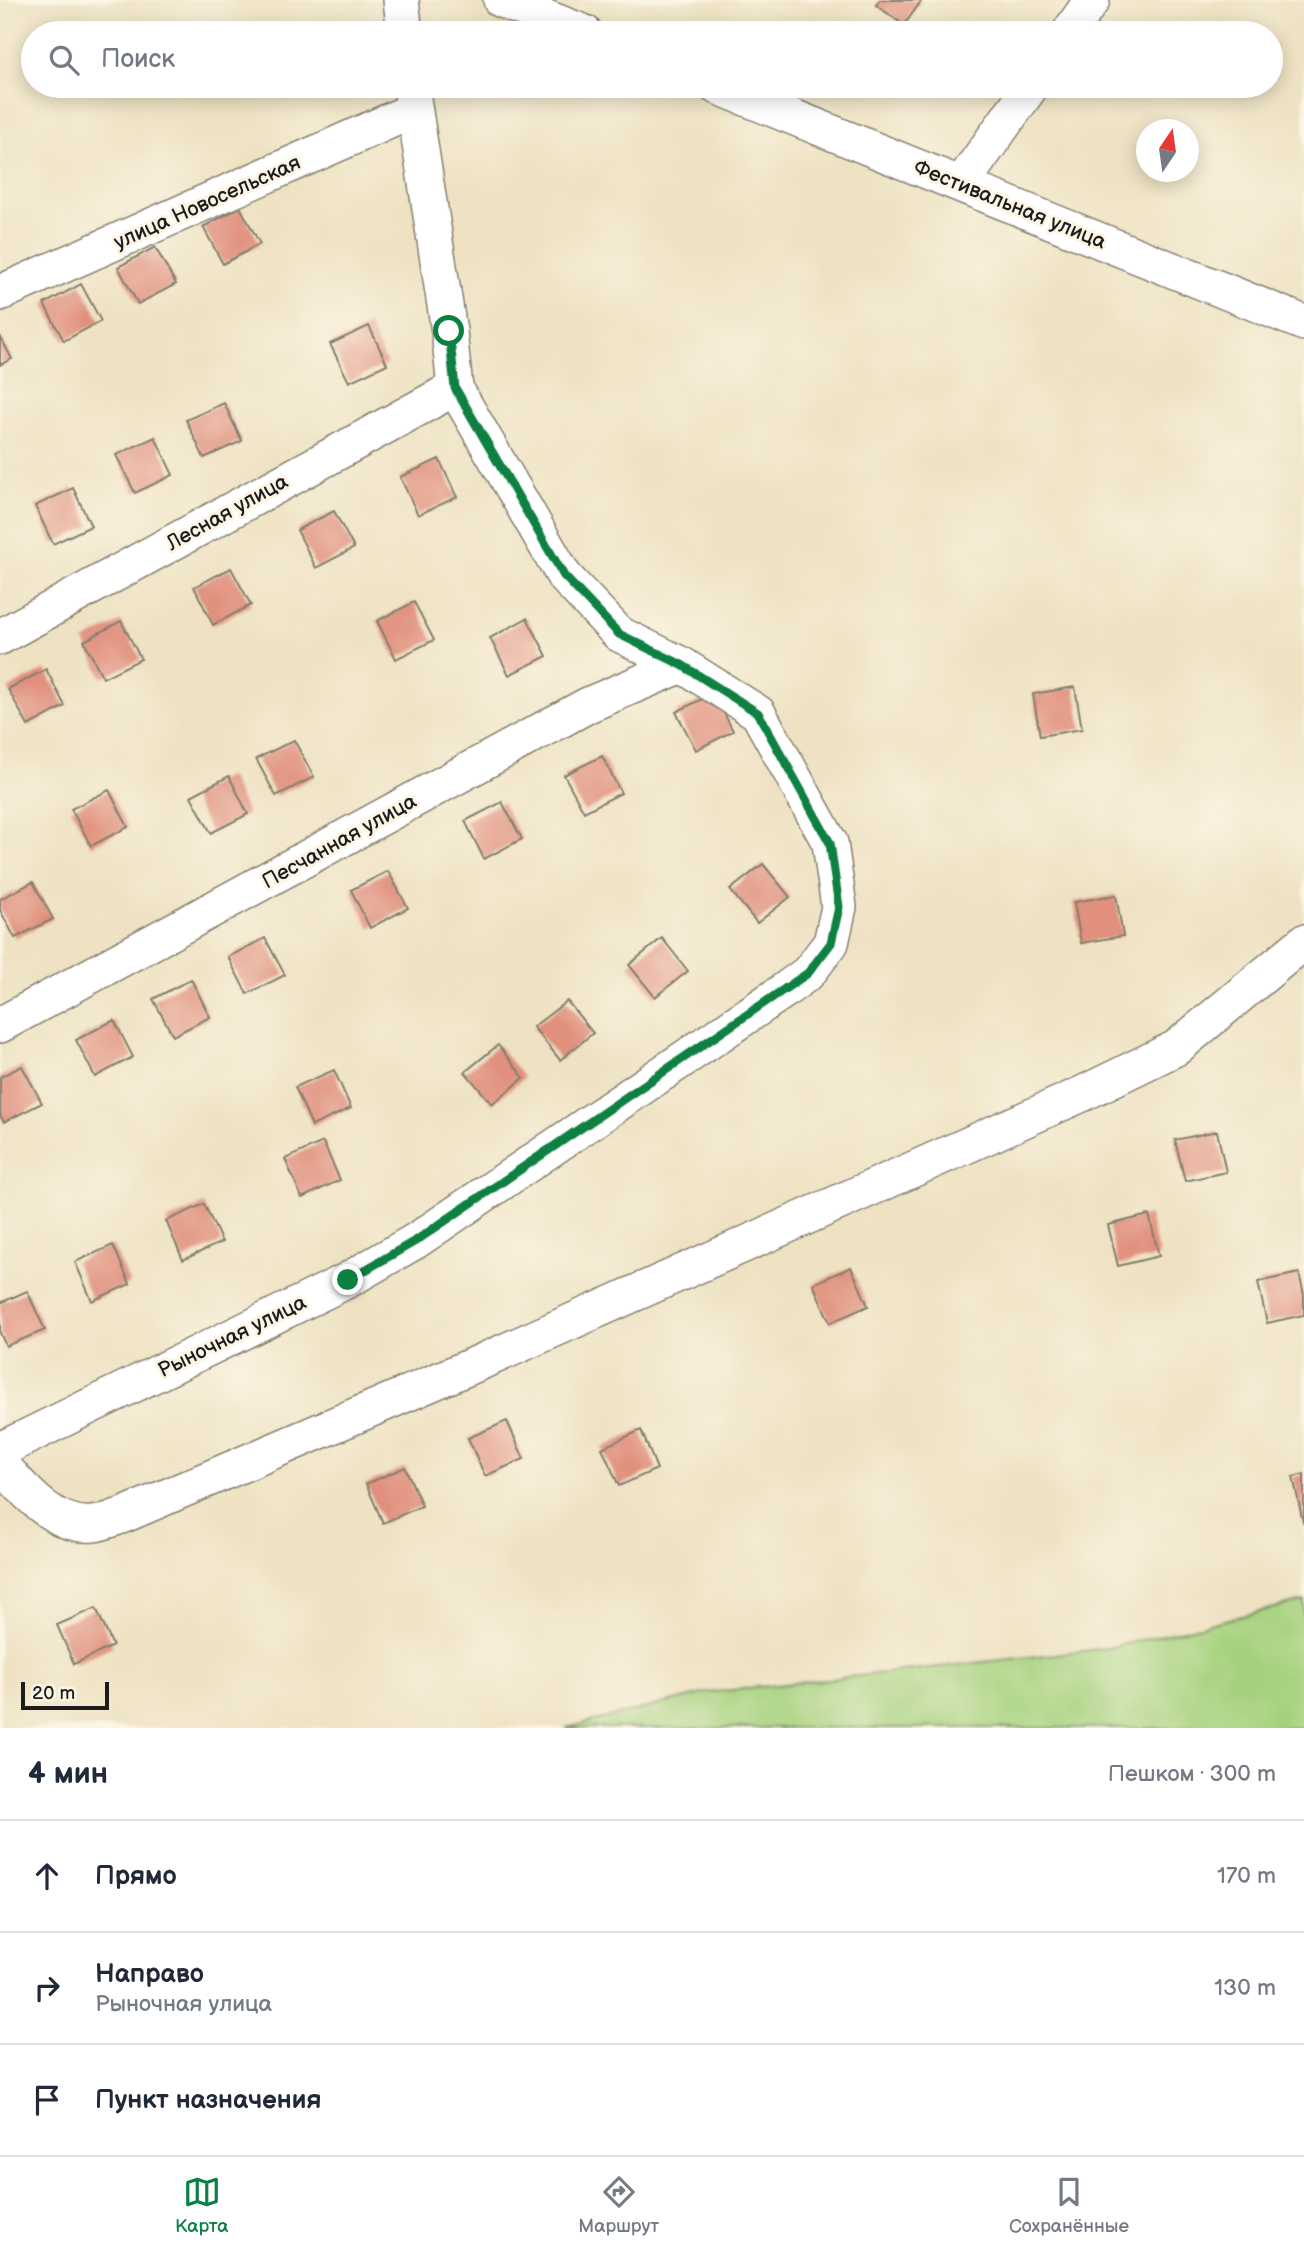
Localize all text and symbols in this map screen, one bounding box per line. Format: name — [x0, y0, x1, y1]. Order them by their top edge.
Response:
search box — [21, 21, 1283, 98]
icon: search — [45, 41, 83, 79]
text: Поиск — [101, 44, 175, 75]
north arrow — [1136, 119, 1199, 182]
street label: улица Новосельская — [110, 150, 304, 255]
street label: Фестивальная улица — [910, 154, 1110, 255]
route start — [433, 315, 464, 346]
street label: Лесная улица — [161, 468, 293, 557]
street label: Песчанная улица — [258, 788, 421, 894]
route end — [332, 1264, 363, 1295]
street label: Рыночная улица — [154, 1289, 311, 1383]
scale bar — [21, 1679, 108, 1711]
text: 20 m — [32, 1682, 75, 1705]
text: 4 мин — [28, 1756, 108, 1792]
text: Пешком · 300 m — [1108, 1760, 1276, 1788]
icon: ahead — [28, 1857, 66, 1895]
text: Прямо — [95, 1861, 177, 1892]
text: 170 m — [1217, 1862, 1276, 1890]
text: Направо — [95, 1959, 204, 1990]
icon: right — [28, 1969, 66, 2007]
text: 130 m — [1214, 1974, 1276, 2002]
text: Рыночная улица — [95, 1990, 272, 2018]
icon: arrive — [28, 2081, 66, 2119]
text: Пункт назначения — [95, 2085, 321, 2116]
tab: Карта — [175, 2173, 228, 2238]
tab: Маршрут — [578, 2173, 659, 2238]
tab: Сохранённые — [1009, 2173, 1129, 2238]

